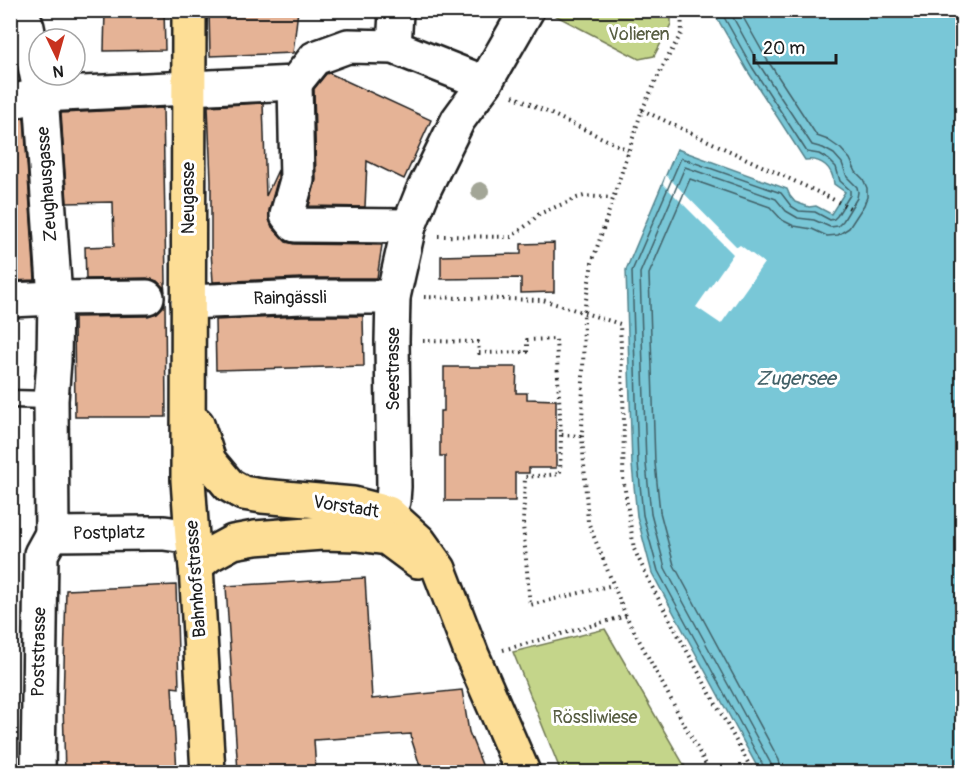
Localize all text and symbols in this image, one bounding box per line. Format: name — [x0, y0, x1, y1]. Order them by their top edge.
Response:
park label: Volieren — [608, 23, 670, 46]
north arrow — [27, 27, 87, 87]
scale bar — [754, 27, 836, 65]
text: 20 m — [763, 37, 805, 60]
text: N — [52, 61, 64, 81]
street label: Zeughausgasse — [31, 126, 62, 242]
street label: Neugasse — [177, 162, 200, 234]
street label: Raingässli — [253, 286, 327, 310]
street label: Seestrasse — [382, 327, 405, 411]
water label: Zugersee — [756, 366, 838, 391]
street label: Vorstadt — [311, 490, 381, 524]
street label: Bahnhofstrasse — [180, 519, 212, 638]
street label: Postplatz — [73, 521, 145, 545]
street label: Poststrasse — [27, 607, 51, 697]
park label: Rössliwiese — [553, 706, 638, 729]

